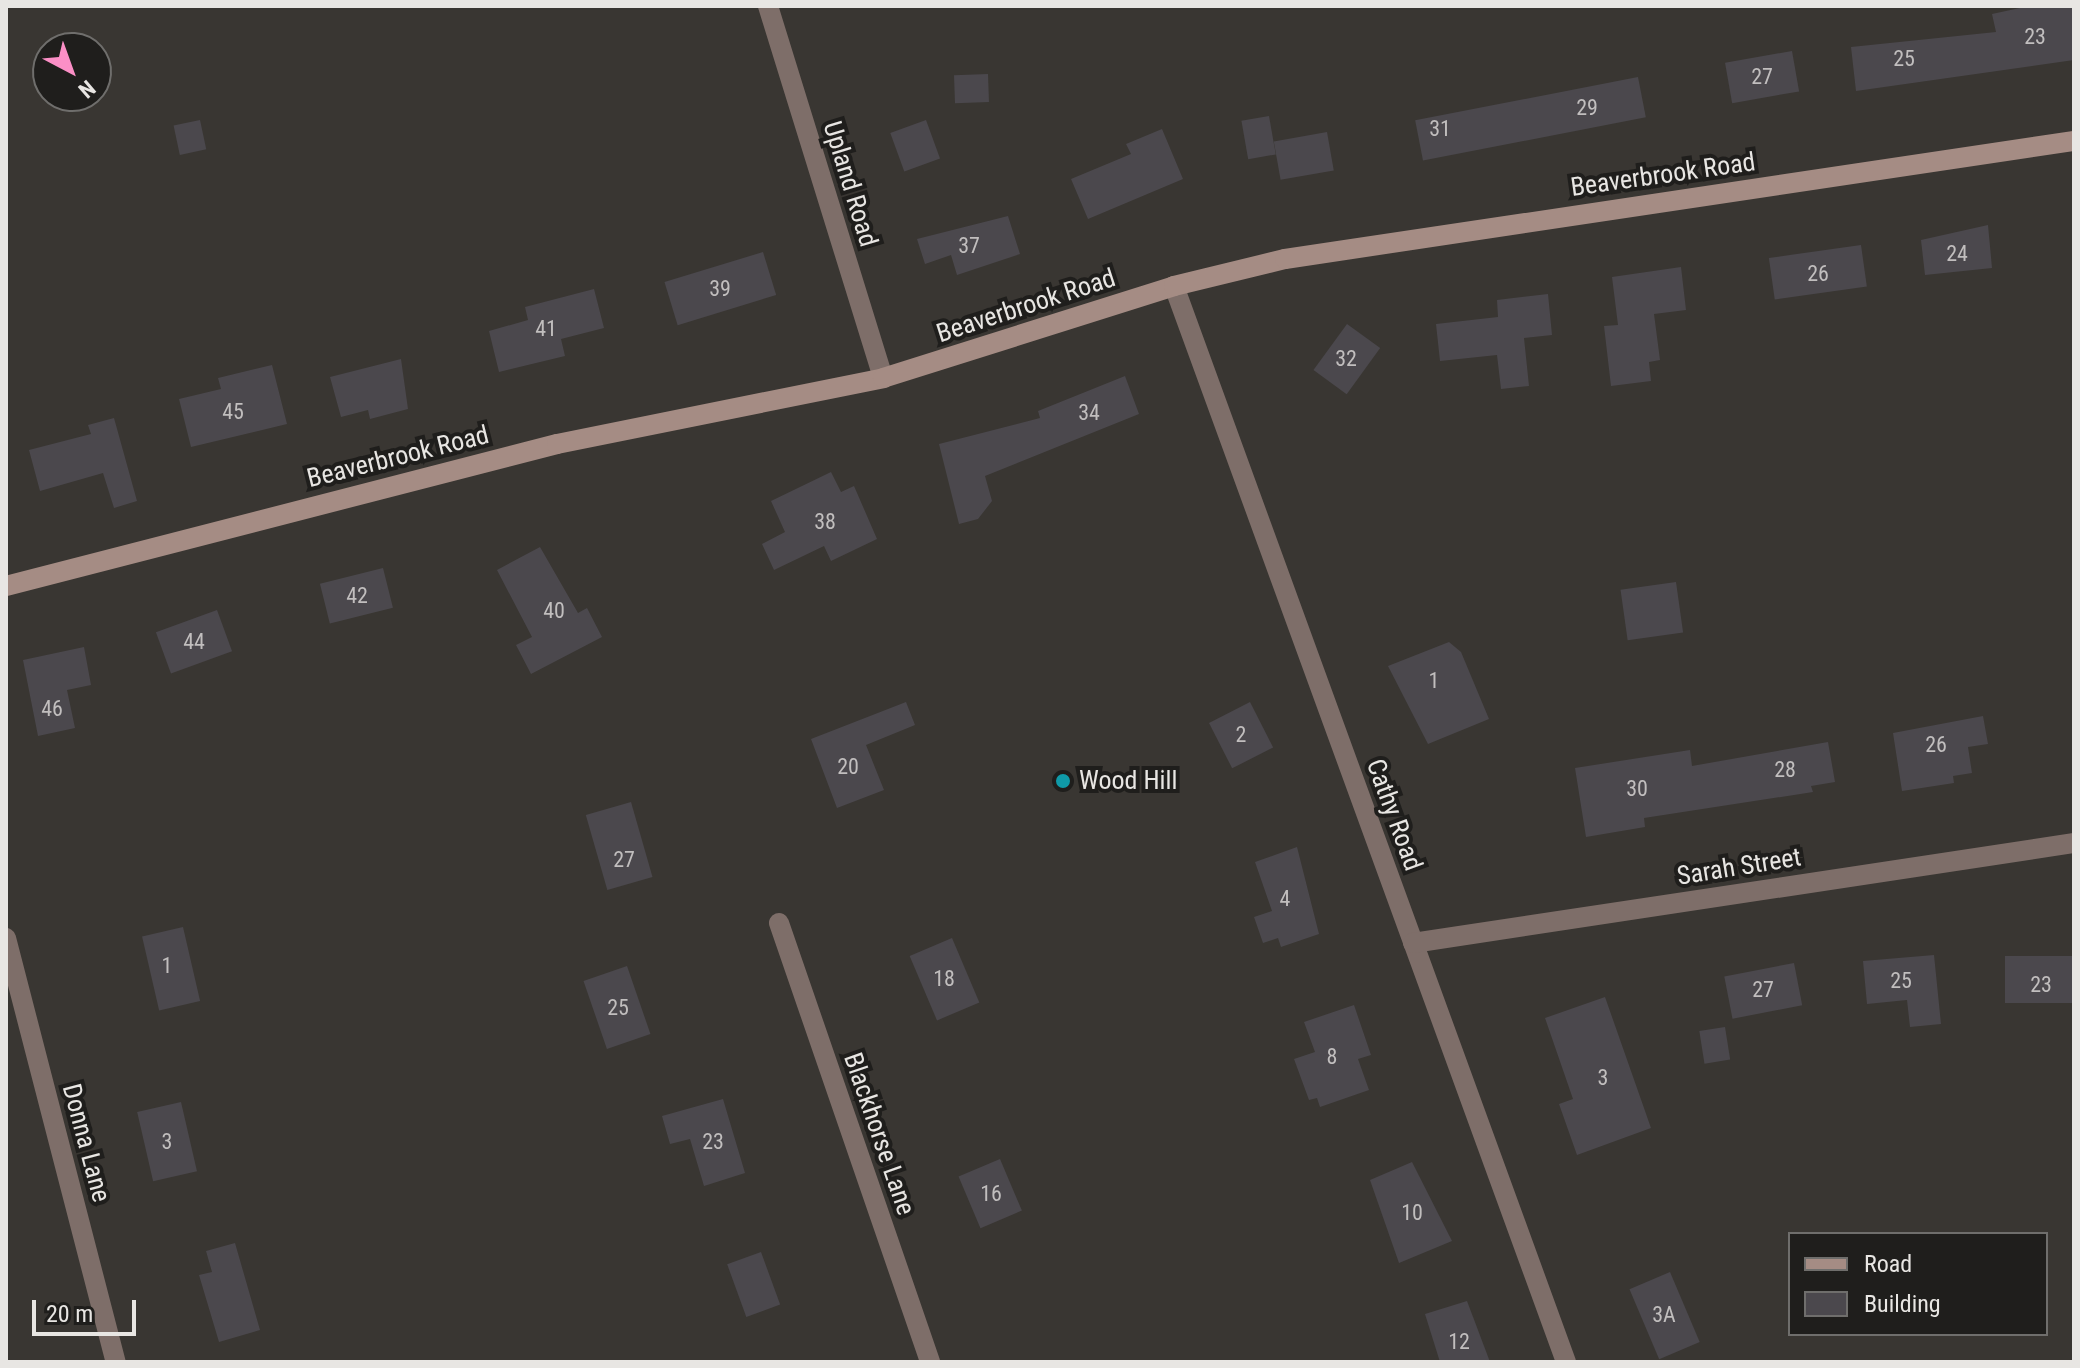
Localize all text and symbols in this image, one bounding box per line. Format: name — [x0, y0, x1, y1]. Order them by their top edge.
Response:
house number: 23 — [2024, 24, 2046, 50]
north arrow — [32, 32, 112, 112]
house number: 25 — [1893, 46, 1915, 72]
house number: 27 — [1751, 64, 1773, 90]
text: N — [73, 75, 100, 103]
house number: 29 — [1576, 95, 1598, 121]
house number: 31 — [1429, 116, 1451, 142]
street label: Upland Road — [816, 118, 884, 250]
street label: Beaverbrook Road — [1569, 147, 1757, 203]
house number: 37 — [958, 233, 980, 259]
house number: 24 — [1946, 241, 1968, 267]
house number: 26 — [1807, 261, 1829, 287]
street label: Beaverbrook Road — [933, 262, 1119, 350]
house number: 39 — [709, 276, 731, 302]
house number: 41 — [535, 316, 557, 342]
house number: 32 — [1335, 346, 1357, 372]
house number: 45 — [222, 399, 244, 425]
house number: 34 — [1078, 400, 1100, 426]
street label: Beaverbrook Road — [304, 419, 492, 495]
house number: 38 — [814, 509, 836, 535]
house number: 42 — [346, 583, 368, 609]
house number: 40 — [543, 598, 565, 624]
house number: 44 — [183, 629, 205, 655]
house number: 1 — [1429, 668, 1439, 694]
house number: 46 — [41, 696, 63, 722]
house number: 2 — [1236, 722, 1246, 748]
house number: 26 — [1925, 732, 1947, 758]
house number: 20 — [837, 754, 859, 780]
street label: Cathy Road — [1359, 755, 1429, 875]
house number: 28 — [1774, 757, 1796, 783]
place label: Wood Hill — [1079, 765, 1177, 797]
marker: Wood Hill — [1054, 772, 1072, 790]
house number: 30 — [1626, 776, 1648, 802]
street label: Sarah Street — [1675, 842, 1803, 892]
house number: 27 — [613, 847, 635, 873]
house number: 4 — [1280, 886, 1290, 912]
house number: 1 — [162, 953, 172, 979]
house number: 18 — [933, 966, 955, 992]
house number: 25 — [1890, 968, 1912, 994]
house number: 23 — [2030, 972, 2052, 998]
house number: 27 — [1752, 977, 1774, 1003]
house number: 25 — [607, 995, 629, 1021]
house number: 8 — [1327, 1044, 1337, 1070]
street label: Blackhorse Lane — [837, 1049, 921, 1219]
house number: 3 — [1598, 1065, 1608, 1091]
street label: Donna Lane — [55, 1080, 117, 1206]
house number: 3 — [162, 1129, 172, 1155]
house number: 23 — [702, 1129, 724, 1155]
house number: 16 — [980, 1181, 1002, 1207]
house number: 10 — [1401, 1200, 1423, 1226]
legend — [1788, 1232, 2048, 1336]
text: Road — [1864, 1250, 1912, 1278]
scale bar — [36, 1284, 140, 1334]
text: Building — [1864, 1290, 1941, 1318]
text: 20 m — [46, 1300, 93, 1328]
house number: 3A — [1652, 1302, 1676, 1328]
house number: 12 — [1448, 1329, 1470, 1355]

